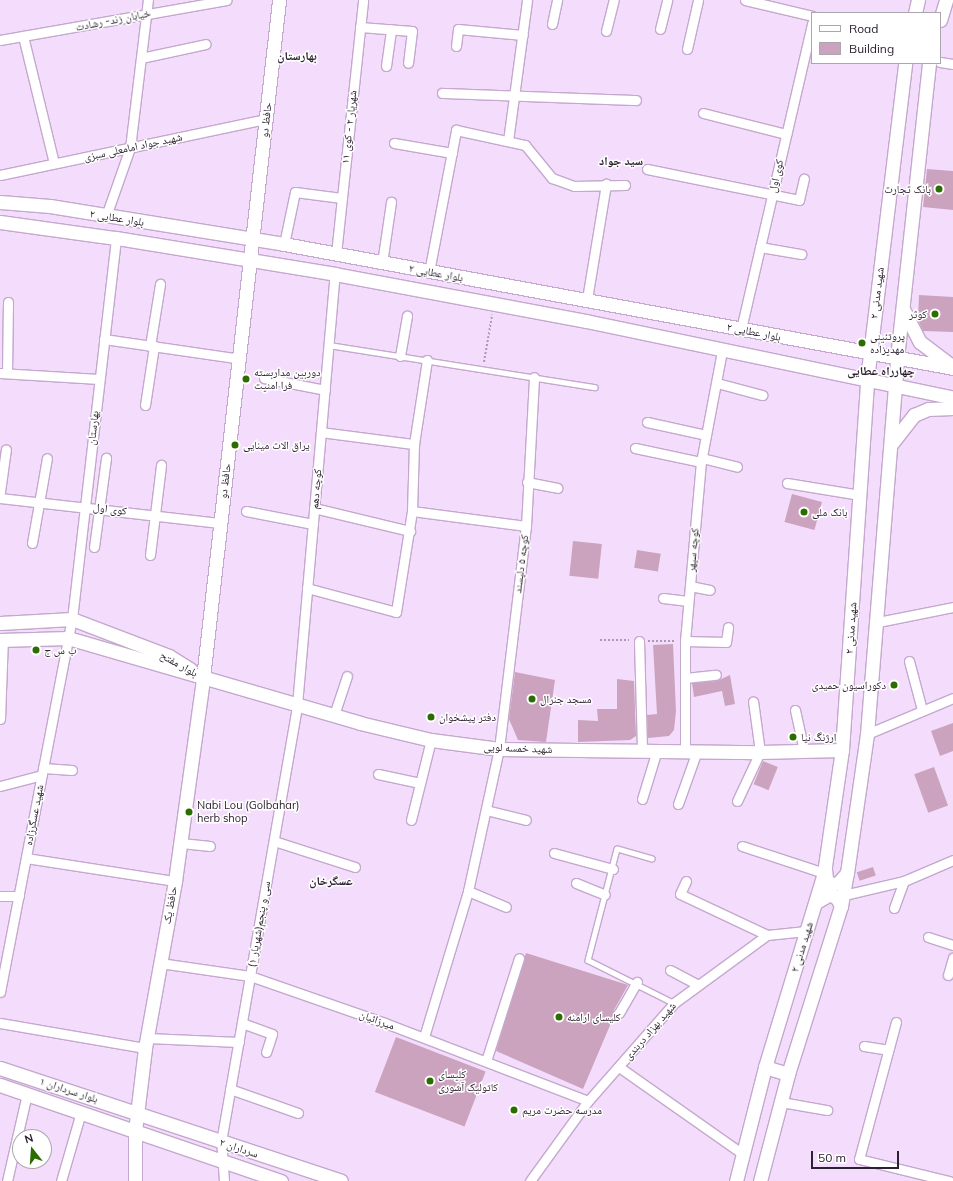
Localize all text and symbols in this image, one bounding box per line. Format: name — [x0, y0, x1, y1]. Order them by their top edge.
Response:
street label: خیابان زند- رشادت — [74, 6, 152, 34]
legend — [811, 12, 941, 64]
text: Road — [849, 21, 878, 36]
text: Building — [849, 41, 894, 56]
district label: بهارستان — [277, 49, 317, 63]
street label: شهریار ۲ - کوی ۱۱ — [339, 89, 359, 165]
street label: حافظ دو — [258, 102, 274, 138]
street label: شهید جواد امامعلی سبزی — [82, 130, 184, 164]
district label: سید جواد — [599, 154, 643, 168]
street label: کوی اول — [766, 158, 786, 194]
place label: بانک تجارت — [884, 182, 931, 196]
marker: بانک تجارت — [934, 184, 944, 194]
street label: بلوار عطایی ۲ — [89, 207, 145, 229]
street label: بلوار عطایی ۲ — [408, 262, 464, 284]
street label: شهید مدنی ۲ — [867, 266, 887, 320]
place label: کوثر — [909, 307, 927, 321]
marker: کوثر — [930, 309, 940, 319]
street label: بلوار عطایی ۲ — [726, 320, 782, 344]
place label: پروتئينی مهديزاده — [870, 330, 905, 356]
marker: پروتئينی مهديزاده — [857, 338, 867, 348]
district label: چهارراه عطایی — [847, 364, 915, 378]
place label: دوربین مداربسته فرا امنیت — [254, 366, 321, 392]
marker: دوربین مداربسته فرا امنیت — [241, 374, 251, 384]
street label: بهارستان — [85, 410, 101, 446]
place label: یراق الات مینایی — [243, 438, 310, 452]
marker: یراق الات مینایی — [230, 440, 240, 450]
street label: حافظ دو — [216, 463, 234, 499]
street label: کوچه دهم — [308, 468, 324, 510]
street label: کوی اول — [92, 500, 128, 518]
place label: بانک ملی — [812, 505, 848, 519]
marker: بانک ملی — [799, 507, 809, 517]
street label: کوچه سپهر — [684, 527, 702, 573]
street label: کوچه ۵ دلپسند — [511, 534, 531, 594]
street label: شهید مدنی ۲ — [843, 602, 859, 654]
place label: ب س ج — [44, 643, 76, 657]
marker: ب س ج — [31, 645, 41, 655]
street label: بلوار مفتح — [158, 648, 200, 680]
place label: دکوراسیون حمیدی — [812, 678, 886, 692]
marker: دکوراسیون حمیدی — [889, 680, 899, 690]
place label: مسجد جنرال — [540, 692, 592, 706]
marker: مسجد جنرال — [527, 694, 537, 704]
place label: دفتر پیشخوان — [439, 710, 496, 724]
marker: دفتر پیشخوان — [426, 712, 436, 722]
place label: ارژنگ نیا — [801, 730, 836, 744]
marker: ارژنگ نیا — [788, 732, 798, 742]
street label: شهید خمسه لویی — [483, 740, 553, 756]
street label: شهید عسگرزاده — [22, 783, 46, 847]
place label: Nabi Lou (Golbahar) herb shop — [197, 799, 300, 825]
marker: Nabi Lou (Golbahar) herb shop — [184, 807, 194, 817]
district label: عسگرخان — [309, 874, 353, 888]
street label: سی و پنجم(شهریار ۱) — [245, 880, 273, 968]
street label: حافظ یک — [160, 885, 180, 925]
street label: شهید مدنی ۲ — [788, 920, 816, 974]
street label: شهید بهزاد دربندی — [621, 999, 679, 1063]
street label: میرزائیان — [358, 1008, 396, 1032]
place label: کلیسای ارامنه — [567, 1010, 621, 1024]
marker: کلیسای ارامنه — [554, 1012, 564, 1022]
place label: کلیسای کاتولیک آشوری — [438, 1068, 498, 1094]
street label: بلوار سرداران ۱ — [38, 1074, 100, 1106]
marker: کلیسای کاتولیک آشوری — [425, 1076, 435, 1086]
place label: مدرسه حضرت مریم — [522, 1103, 602, 1117]
marker: مدرسه حضرت مریم — [509, 1105, 519, 1115]
north arrow — [12, 1129, 52, 1169]
text: N — [23, 1131, 35, 1146]
street label: سرداران ۲ — [218, 1136, 260, 1160]
scale bar — [813, 1143, 901, 1169]
text: 50 m — [818, 1150, 846, 1165]

